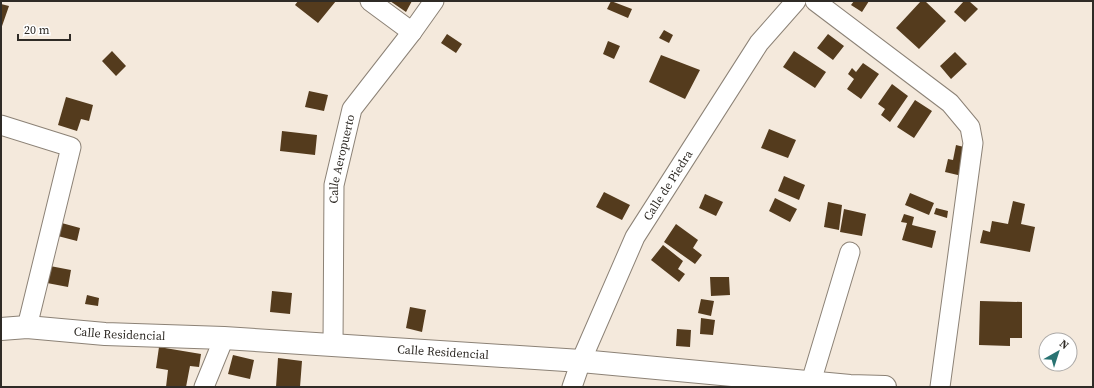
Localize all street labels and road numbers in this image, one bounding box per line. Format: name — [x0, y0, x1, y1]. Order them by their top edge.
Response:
street label: Calle Aeropuerto — [326, 112, 359, 203]
street label: Calle de Piedra — [640, 147, 697, 224]
street label: Calle Residencial — [73, 323, 166, 344]
street label: Calle Residencial — [397, 341, 490, 363]

